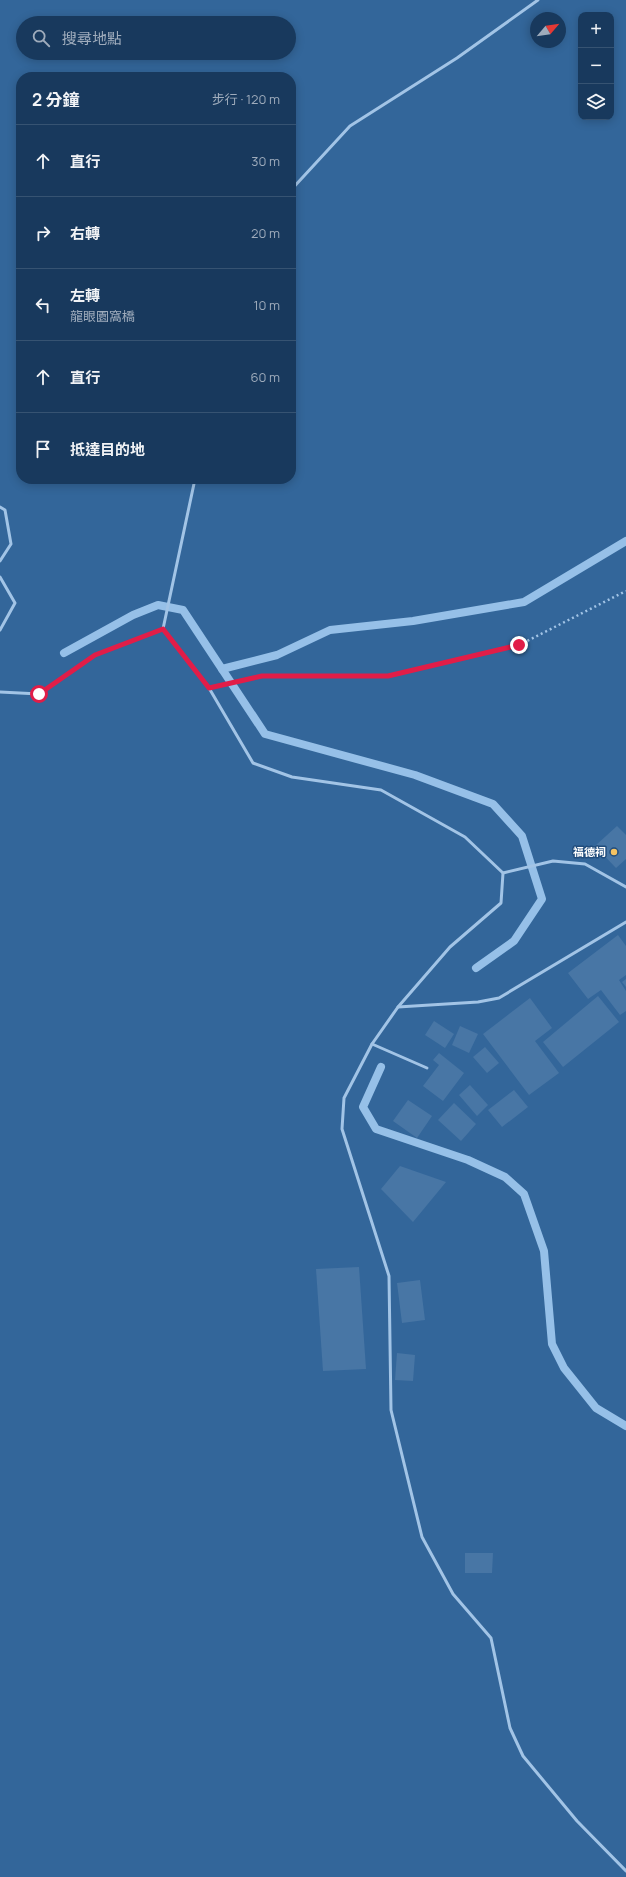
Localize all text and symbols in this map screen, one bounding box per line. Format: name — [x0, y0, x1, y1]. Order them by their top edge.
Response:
north arrow — [530, 12, 566, 48]
map controls — [578, 12, 614, 120]
button: + — [578, 12, 614, 48]
search box — [16, 16, 296, 60]
icon: search — [30, 27, 52, 49]
text: 搜尋地點 — [62, 28, 122, 49]
button: − — [578, 48, 614, 84]
button: layers — [578, 84, 614, 120]
text: 2 分鐘 — [32, 88, 80, 111]
text: 步行 · 120 m — [212, 90, 280, 108]
icon: ahead — [32, 150, 54, 172]
text: 直行 — [70, 151, 100, 172]
text: 30 m — [251, 152, 280, 170]
icon: right — [32, 222, 54, 244]
text: 右轉 — [70, 223, 100, 244]
text: 20 m — [251, 224, 280, 242]
text: 左轉 — [70, 285, 100, 306]
icon: left — [32, 294, 54, 316]
text: 10 m — [253, 296, 280, 314]
text: 龍眼園窩橋 — [70, 307, 135, 325]
icon: ahead — [32, 366, 54, 388]
text: 直行 — [70, 367, 100, 388]
text: 60 m — [250, 368, 280, 386]
icon: arrive — [32, 438, 54, 460]
text: 抵達目的地 — [70, 439, 145, 460]
route end — [510, 636, 528, 654]
route start — [30, 685, 48, 703]
place label: 福德祠 — [573, 844, 606, 859]
marker: 福德祠 — [609, 847, 619, 857]

